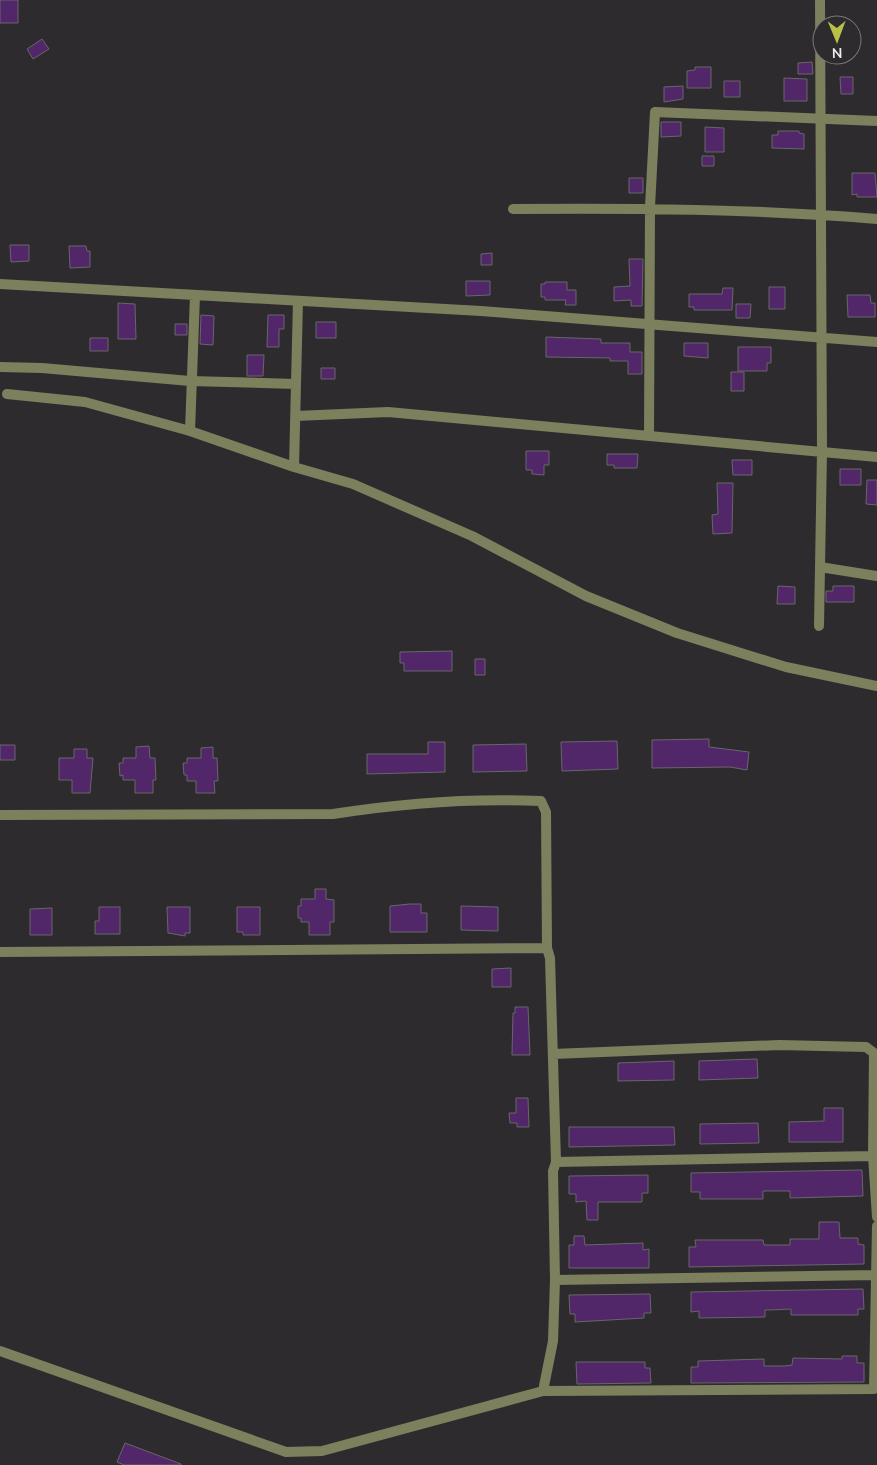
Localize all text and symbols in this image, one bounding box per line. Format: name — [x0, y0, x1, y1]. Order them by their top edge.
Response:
north arrow — [812, 15, 862, 65]
text: N — [832, 43, 843, 62]

